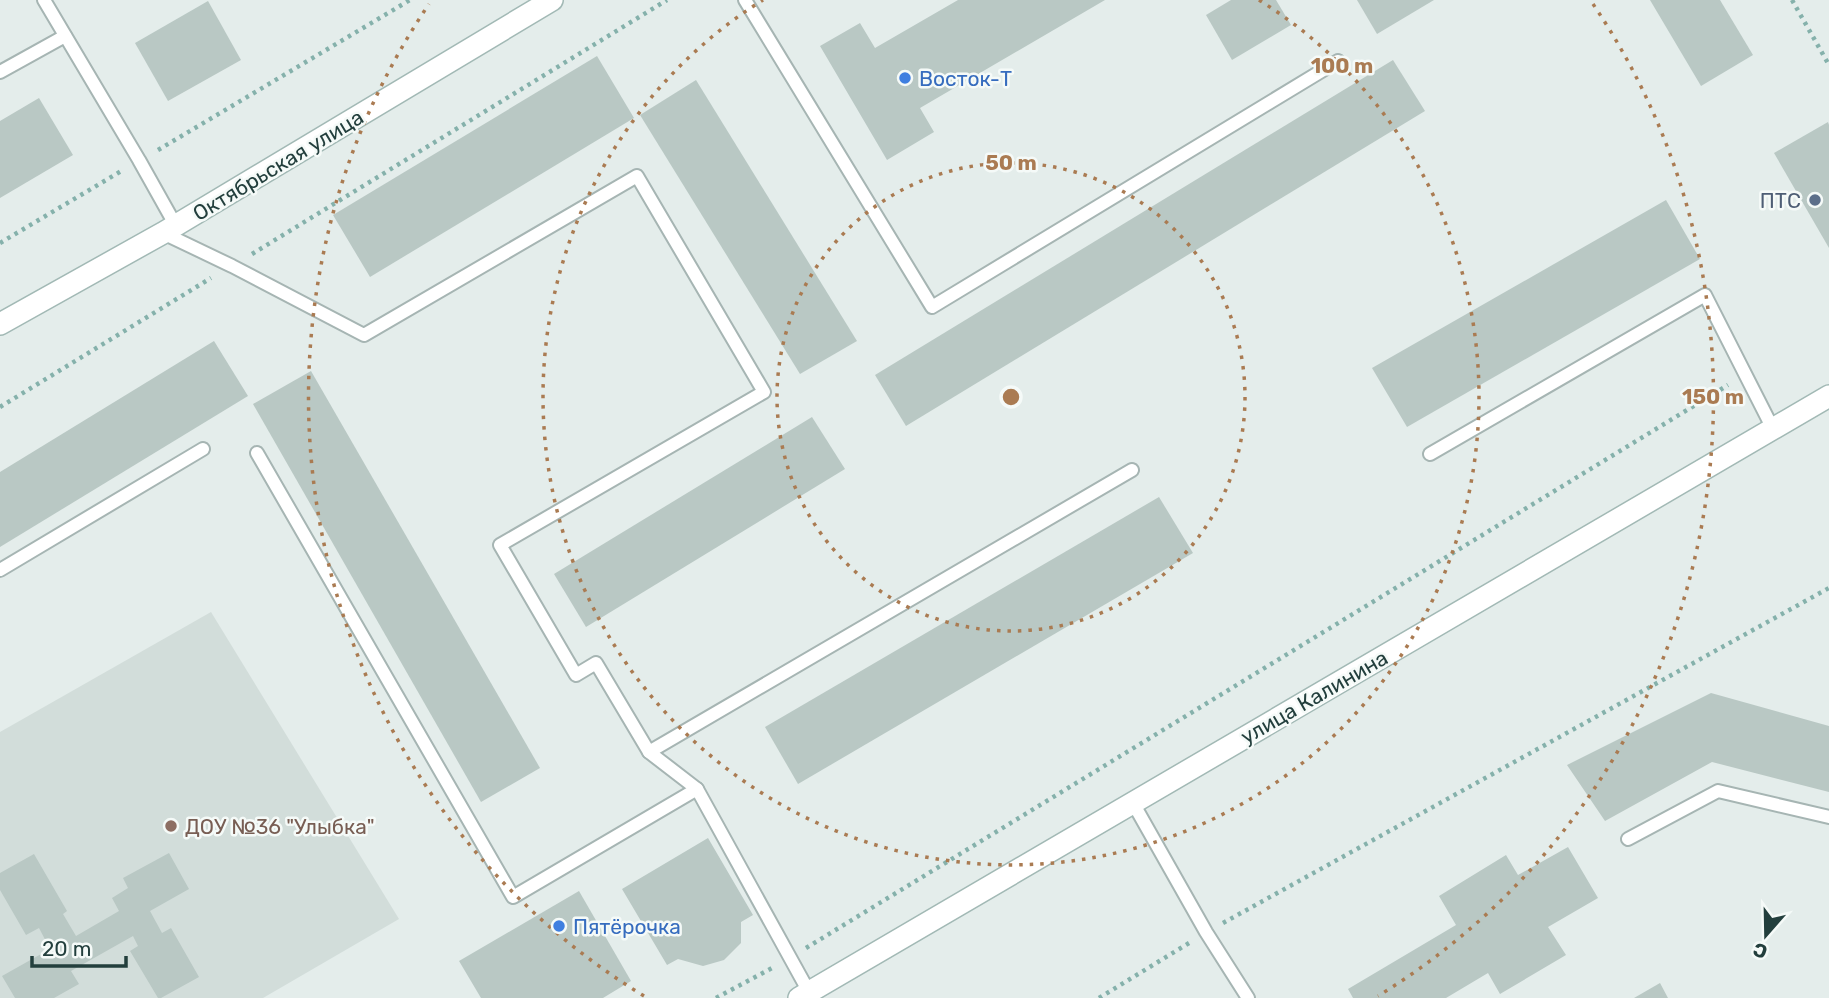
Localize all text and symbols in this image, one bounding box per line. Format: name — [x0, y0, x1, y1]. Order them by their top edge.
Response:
text: 100 m — [1311, 53, 1373, 78]
place label: Восток-Т — [919, 66, 1012, 91]
marker: Восток-Т — [897, 70, 913, 86]
street label: Октябрьская улица — [188, 104, 368, 226]
text: 50 m — [985, 150, 1037, 175]
place label: ПТС — [1760, 188, 1801, 213]
marker: ПТС — [1807, 192, 1823, 208]
text: 150 m — [1682, 384, 1744, 409]
centre of rings — [999, 385, 1023, 409]
street label: улица Калинина — [1236, 645, 1392, 749]
place label: ДОУ №36 "Улыбка" — [185, 814, 375, 839]
marker: ДОУ №36 "Улыбка" — [163, 818, 179, 834]
north arrow — [1731, 900, 1801, 970]
place label: Пятёрочка — [573, 914, 681, 939]
marker: Пятёрочка — [551, 918, 567, 934]
scale bar — [32, 925, 126, 969]
text: 20 m — [42, 936, 91, 961]
text: С — [1750, 937, 1771, 964]

